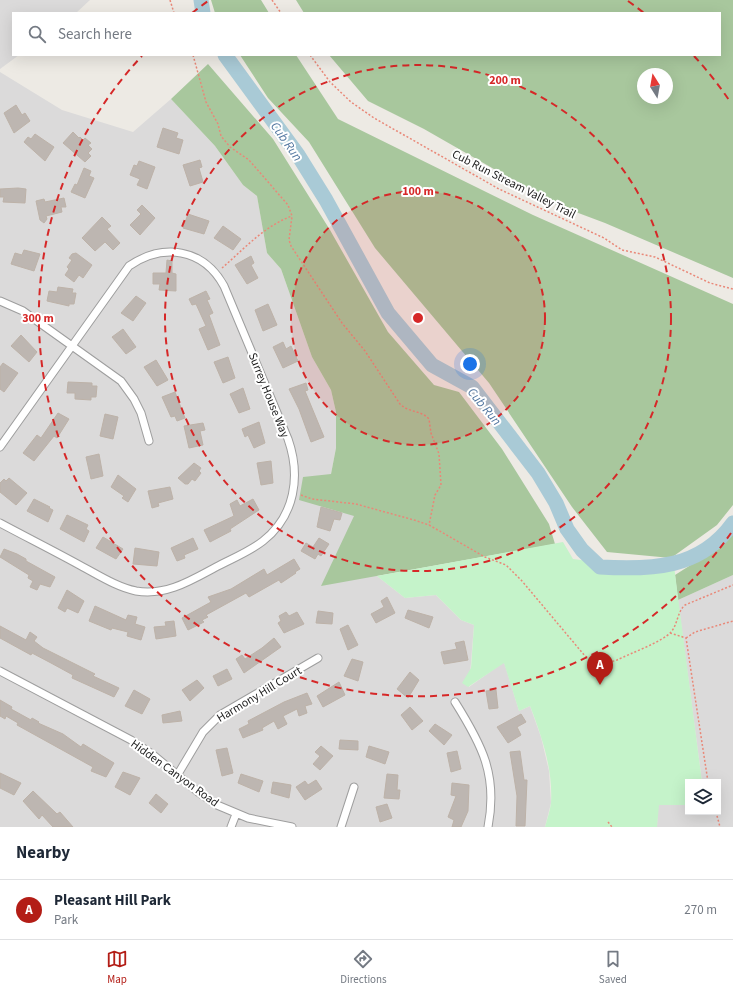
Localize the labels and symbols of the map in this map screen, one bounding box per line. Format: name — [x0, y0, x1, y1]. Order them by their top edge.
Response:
north arrow — [637, 68, 673, 104]
text: 200 m — [489, 72, 521, 89]
water label: Cub Run — [266, 118, 306, 165]
street label: Cub Run Stream Valley Trail — [449, 146, 579, 223]
text: 100 m — [402, 183, 434, 200]
text: 300 m — [22, 310, 54, 327]
centre of rings — [411, 311, 425, 325]
street label: Surrey House Way — [244, 350, 293, 441]
your location — [460, 354, 480, 374]
water label: Cub Run — [463, 384, 505, 429]
pin: A — [587, 652, 613, 685]
street label: Harmony Hill Court — [214, 662, 305, 727]
street label: Hidden Canyon Road — [127, 736, 222, 811]

